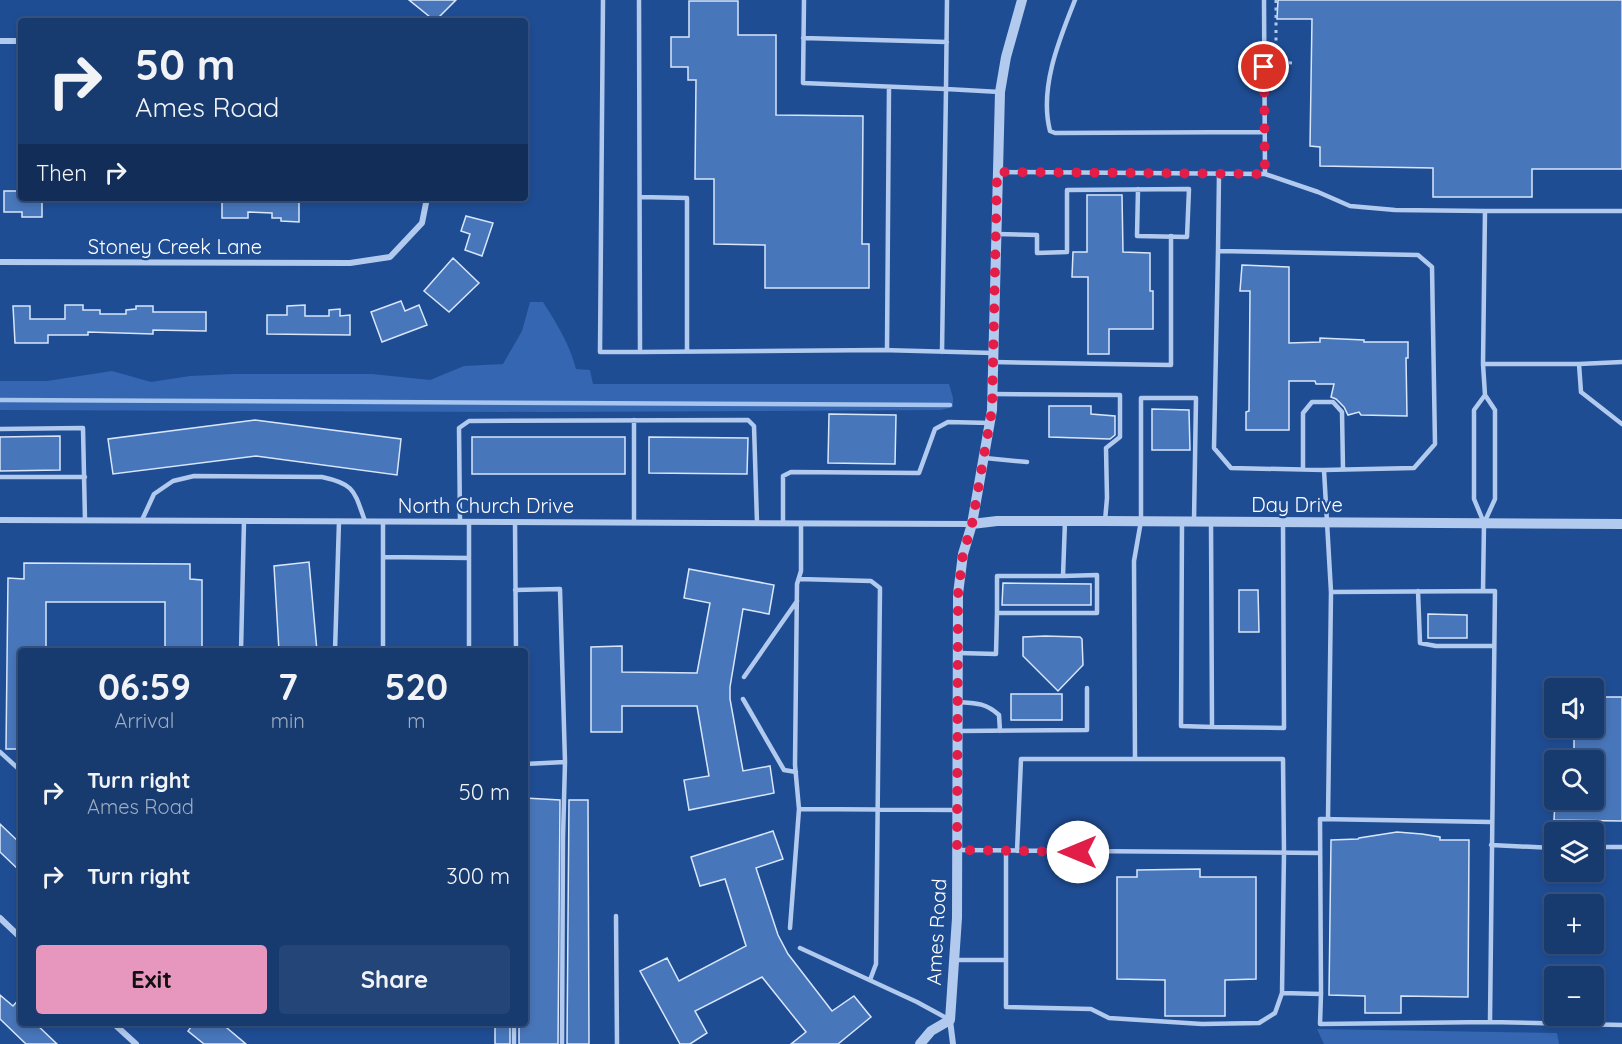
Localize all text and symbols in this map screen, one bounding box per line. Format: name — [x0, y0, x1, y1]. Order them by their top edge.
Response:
text: 50 m — [135, 38, 235, 91]
pin — [1238, 41, 1289, 92]
icon: right — [36, 42, 114, 120]
icon: arrive — [1247, 50, 1280, 83]
text: Ames Road — [135, 90, 279, 124]
icon: right — [99, 156, 132, 189]
text: Then — [36, 159, 87, 187]
street label: Stoney Creek Lane — [88, 234, 262, 259]
street label: Day Drive — [1251, 492, 1343, 517]
street label: North Church Drive — [398, 493, 574, 518]
text: 06:59 — [98, 664, 191, 709]
text: 7 — [278, 664, 298, 709]
text: 520 — [385, 664, 448, 709]
map controls — [1544, 678, 1604, 1026]
button: sound — [1544, 678, 1604, 738]
text: Arrival — [114, 708, 174, 733]
text: min — [271, 708, 305, 733]
text: m — [407, 708, 426, 733]
button: search — [1544, 750, 1604, 810]
text: Turn right — [87, 766, 191, 794]
icon: right — [36, 776, 69, 809]
text: 50 m — [459, 778, 510, 806]
text: Ames Road — [87, 794, 194, 819]
position arrow — [1046, 820, 1110, 884]
button: layers — [1544, 822, 1604, 882]
icon: right — [36, 860, 69, 893]
text: Turn right — [87, 862, 191, 890]
text: 300 m — [446, 862, 510, 890]
street label: Ames Road — [921, 878, 951, 986]
button: + — [1544, 894, 1604, 954]
button: Exit — [36, 945, 267, 1014]
button: Share — [279, 945, 510, 1014]
button: − — [1544, 966, 1604, 1026]

